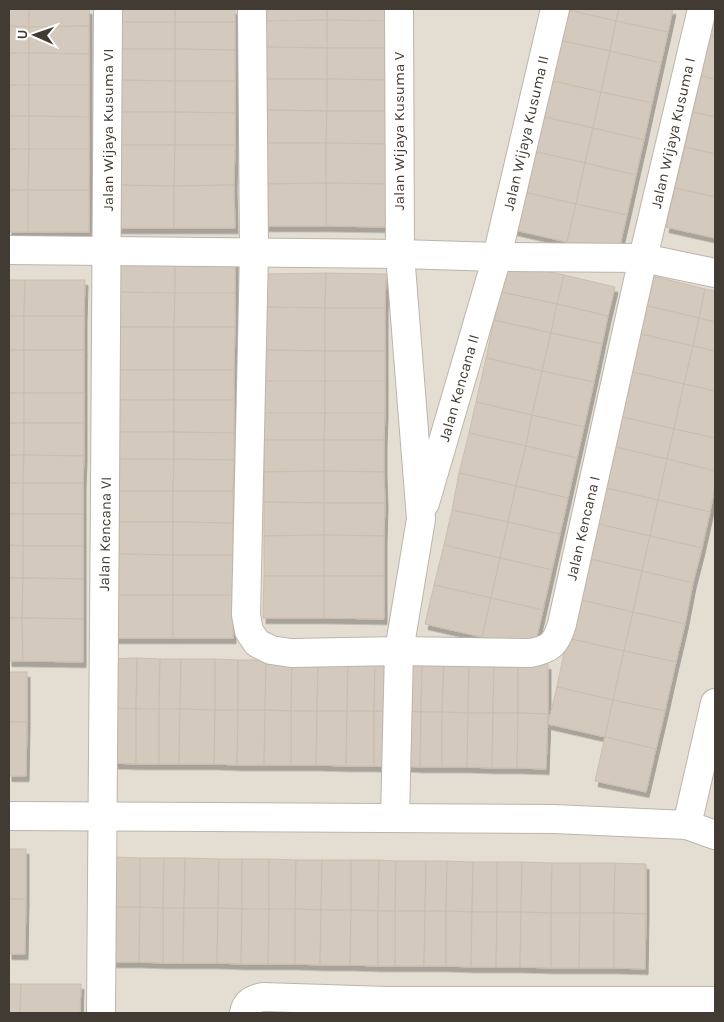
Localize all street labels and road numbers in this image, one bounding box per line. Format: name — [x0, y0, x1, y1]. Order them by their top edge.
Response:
street label: Jalan Wijaya Kusuma VI — [99, 49, 117, 211]
street label: Jalan Wijaya Kusuma V — [390, 51, 408, 210]
street label: Jalan Wijaya Kusuma II — [499, 54, 553, 212]
street label: Jalan Wijaya Kusuma I — [647, 56, 699, 210]
street label: Jalan Kencana II — [435, 332, 483, 444]
street label: Jalan Kencana I — [562, 474, 604, 582]
street label: Jalan Kencana VI — [95, 476, 115, 592]

